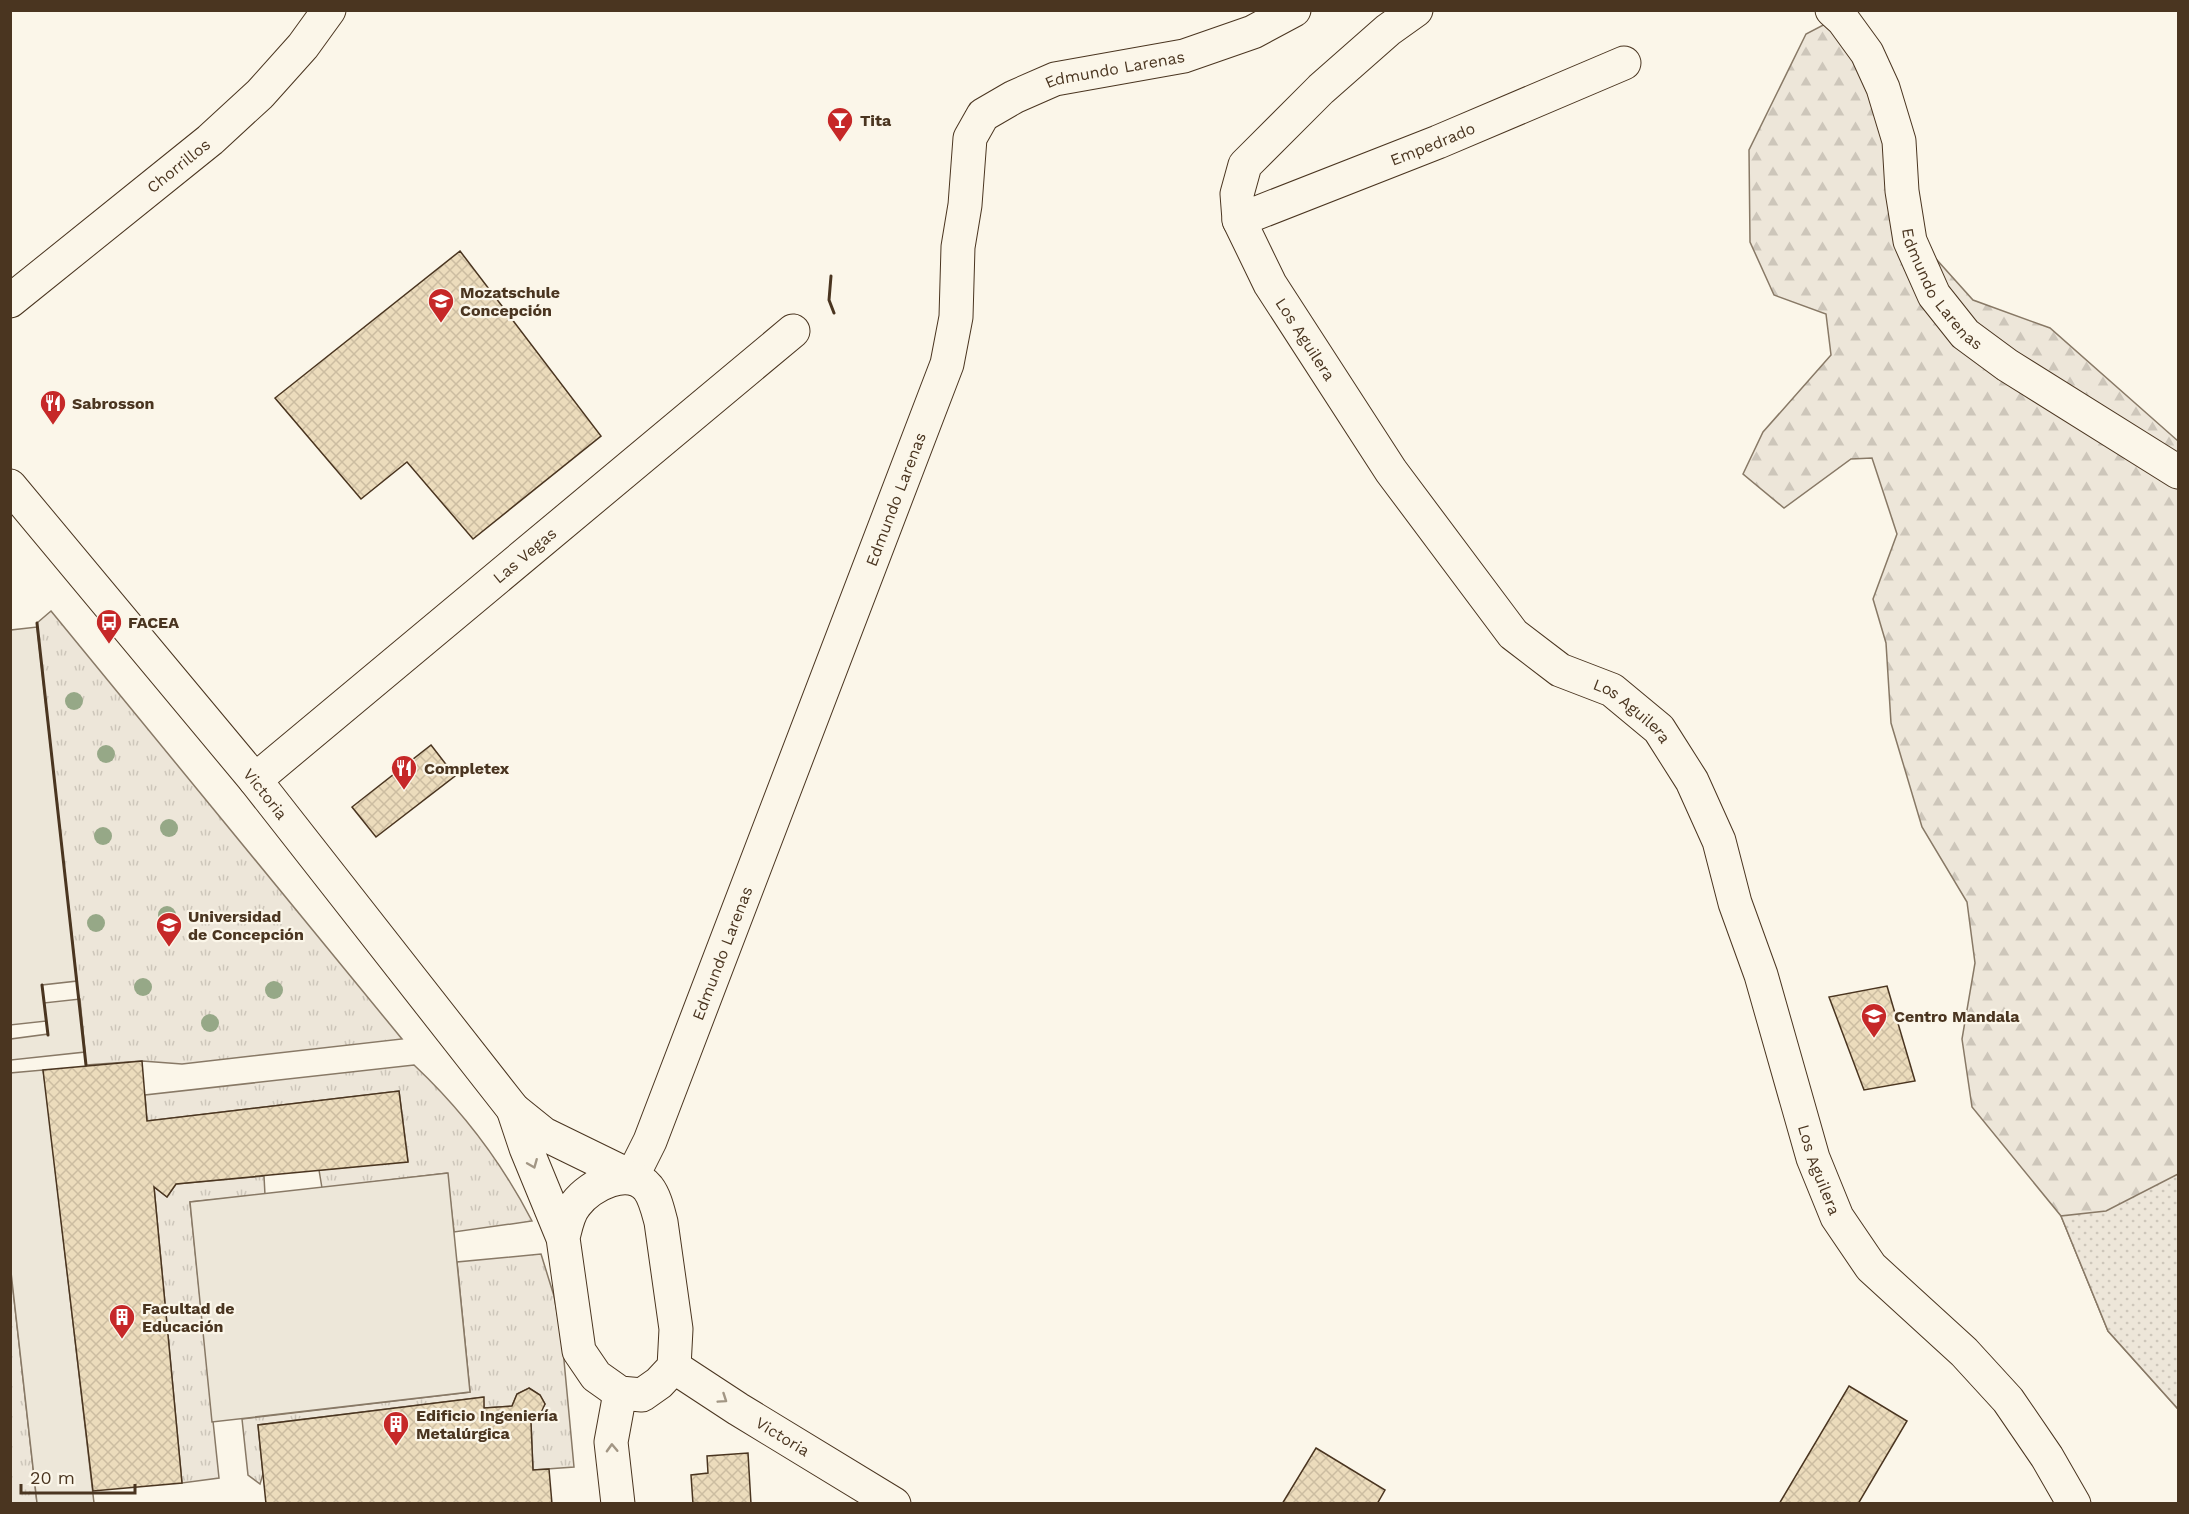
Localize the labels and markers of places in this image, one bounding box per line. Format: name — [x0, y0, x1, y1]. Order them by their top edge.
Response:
bar icon: Tita — [825, 105, 855, 143]
place label: Tita — [860, 111, 892, 130]
place label: Mozatschule Concepción — [460, 283, 560, 320]
school or university icon: Mozatschule Concepción — [426, 286, 456, 324]
restaurant icon: Sabrosson — [38, 388, 68, 426]
place label: Sabrosson — [72, 394, 154, 413]
bus stop icon: FACEA — [94, 607, 124, 645]
place label: FACEA — [128, 613, 179, 632]
restaurant icon: Completex — [389, 753, 419, 791]
place label: Completex — [424, 759, 510, 778]
place label: Universidad de Concepción — [188, 907, 304, 944]
school or university icon: Universidad de Concepción — [154, 910, 184, 948]
school or university icon: Centro Mandala — [1859, 1001, 1889, 1039]
place label: Centro Mandala — [1894, 1007, 2020, 1026]
place label: Facultad de Educación — [142, 1299, 234, 1336]
building icon: Facultad de Educación — [107, 1302, 137, 1340]
place label: Edificio Ingeniería Metalúrgica — [416, 1406, 558, 1443]
building icon: Edificio Ingeniería Metalúrgica — [381, 1409, 411, 1447]

